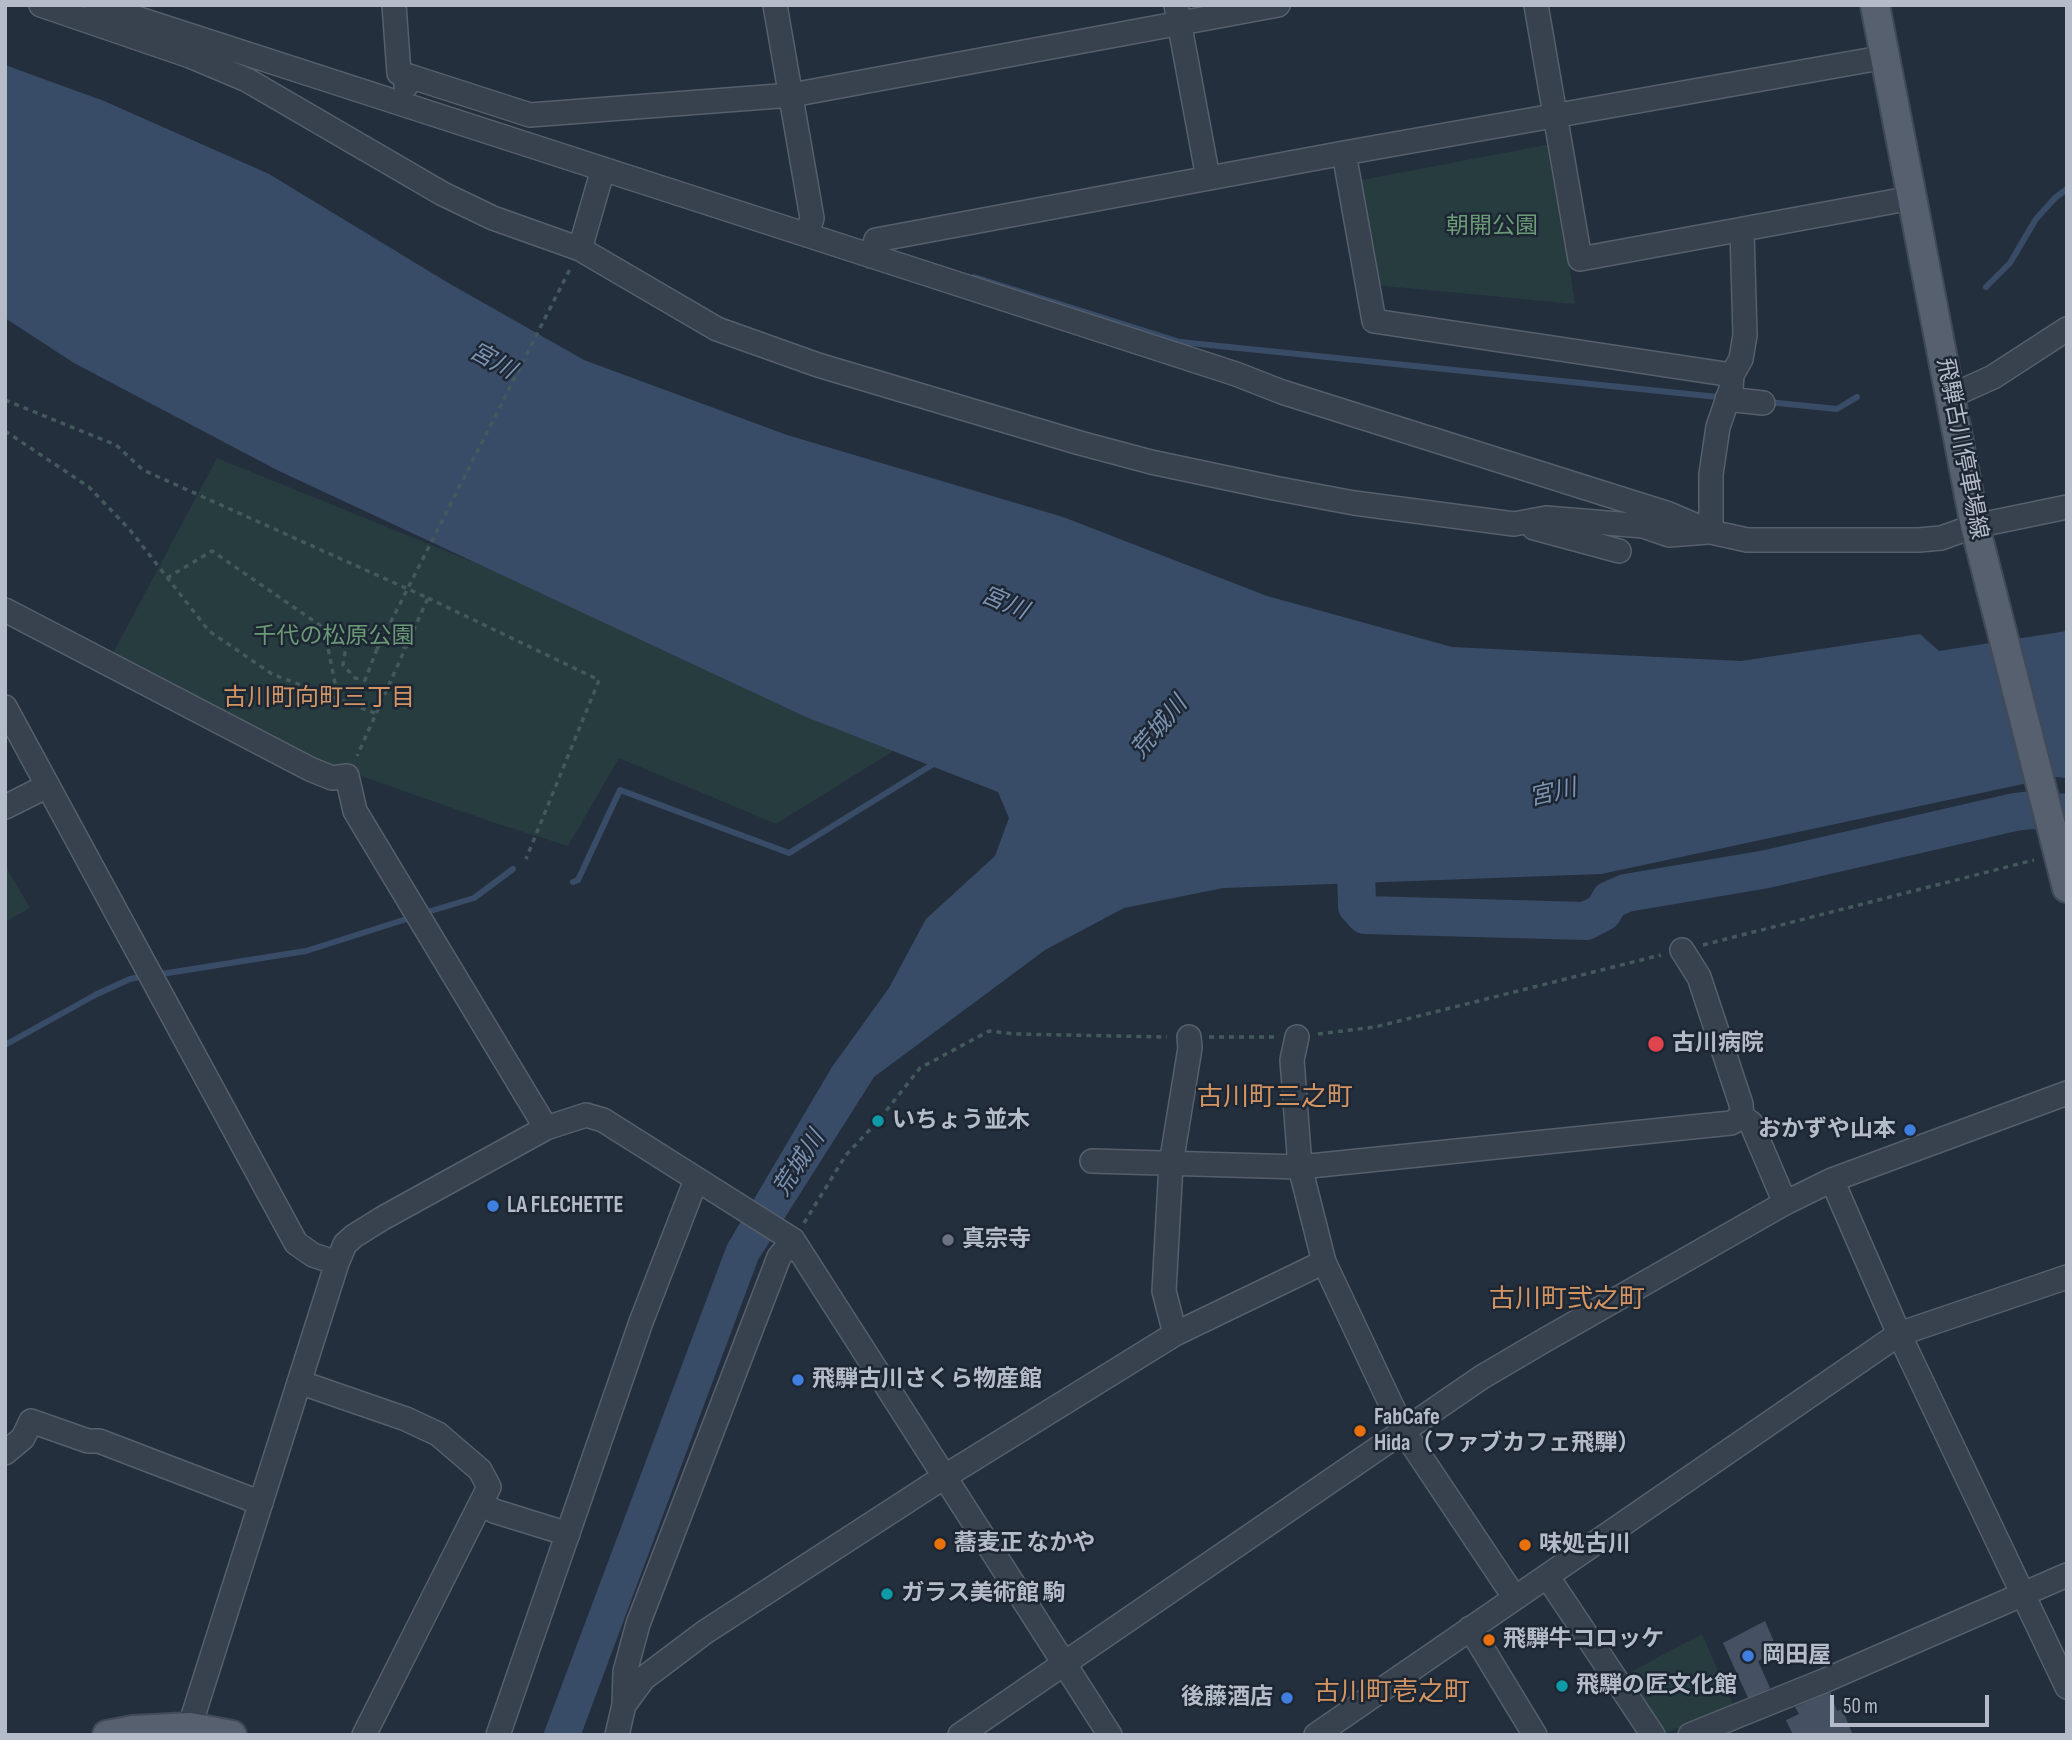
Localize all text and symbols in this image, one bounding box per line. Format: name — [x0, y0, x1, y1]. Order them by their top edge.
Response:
park label: 朝開公園 — [1446, 213, 1538, 241]
water label: 宮川 — [464, 338, 520, 386]
street label: 飛騨古川停車場線 — [1930, 356, 1992, 542]
water label: 宮川 — [976, 581, 1032, 627]
park label: 千代の松原公園 — [254, 623, 414, 651]
district label: 古川町向町三丁目 — [223, 685, 415, 713]
water label: 荒城川 — [1126, 691, 1194, 765]
water label: 宮川 — [1526, 775, 1580, 813]
place label: 古川病院 — [1672, 1030, 1764, 1058]
marker: 古川病院 — [1646, 1034, 1666, 1054]
district label: 古川町三之町 — [1197, 1082, 1353, 1114]
place label: いちょう並木 — [892, 1107, 1030, 1135]
marker: いちょう並木 — [870, 1113, 886, 1129]
place label: おかずや山本 — [1758, 1116, 1896, 1144]
marker: おかずや山本 — [1902, 1122, 1918, 1138]
water label: 荒城川 — [768, 1126, 832, 1202]
place label: LA FLECHETTE — [507, 1192, 623, 1220]
marker: LA FLECHETTE — [485, 1198, 501, 1214]
place label: 真宗寺 — [962, 1226, 1031, 1254]
marker: 真宗寺 — [940, 1232, 956, 1248]
district label: 古川町弐之町 — [1489, 1284, 1645, 1316]
place label: 飛騨古川さくら物産館 — [812, 1366, 1042, 1394]
marker: 飛騨古川さくら物産館 — [790, 1372, 806, 1388]
place label: FabCafe Hida（ファブカフェ飛騨） — [1374, 1404, 1640, 1458]
marker: FabCafe Hida（ファブカフェ飛騨） — [1352, 1423, 1368, 1439]
place label: 蕎麦正 なかや — [954, 1530, 1096, 1558]
place label: 味処古川 — [1539, 1531, 1631, 1559]
marker: 蕎麦正 なかや — [932, 1536, 948, 1552]
marker: 味処古川 — [1517, 1537, 1533, 1553]
place label: ガラス美術館 駒 — [901, 1580, 1066, 1608]
marker: ガラス美術館 駒 — [879, 1586, 895, 1602]
place label: 飛騨牛コロッケ — [1503, 1626, 1664, 1654]
marker: 飛騨牛コロッケ — [1481, 1632, 1497, 1648]
place label: 岡田屋 — [1762, 1642, 1831, 1670]
marker: 岡田屋 — [1740, 1648, 1756, 1664]
place label: 飛騨の匠文化館 — [1576, 1672, 1737, 1700]
district label: 古川町壱之町 — [1314, 1677, 1470, 1709]
marker: 飛騨の匠文化館 — [1554, 1678, 1570, 1694]
scale bar — [1834, 1680, 1993, 1724]
place label: 後藤酒店 — [1181, 1684, 1273, 1712]
marker: 後藤酒店 — [1279, 1690, 1295, 1706]
text: 50 m — [1843, 1694, 1878, 1719]

